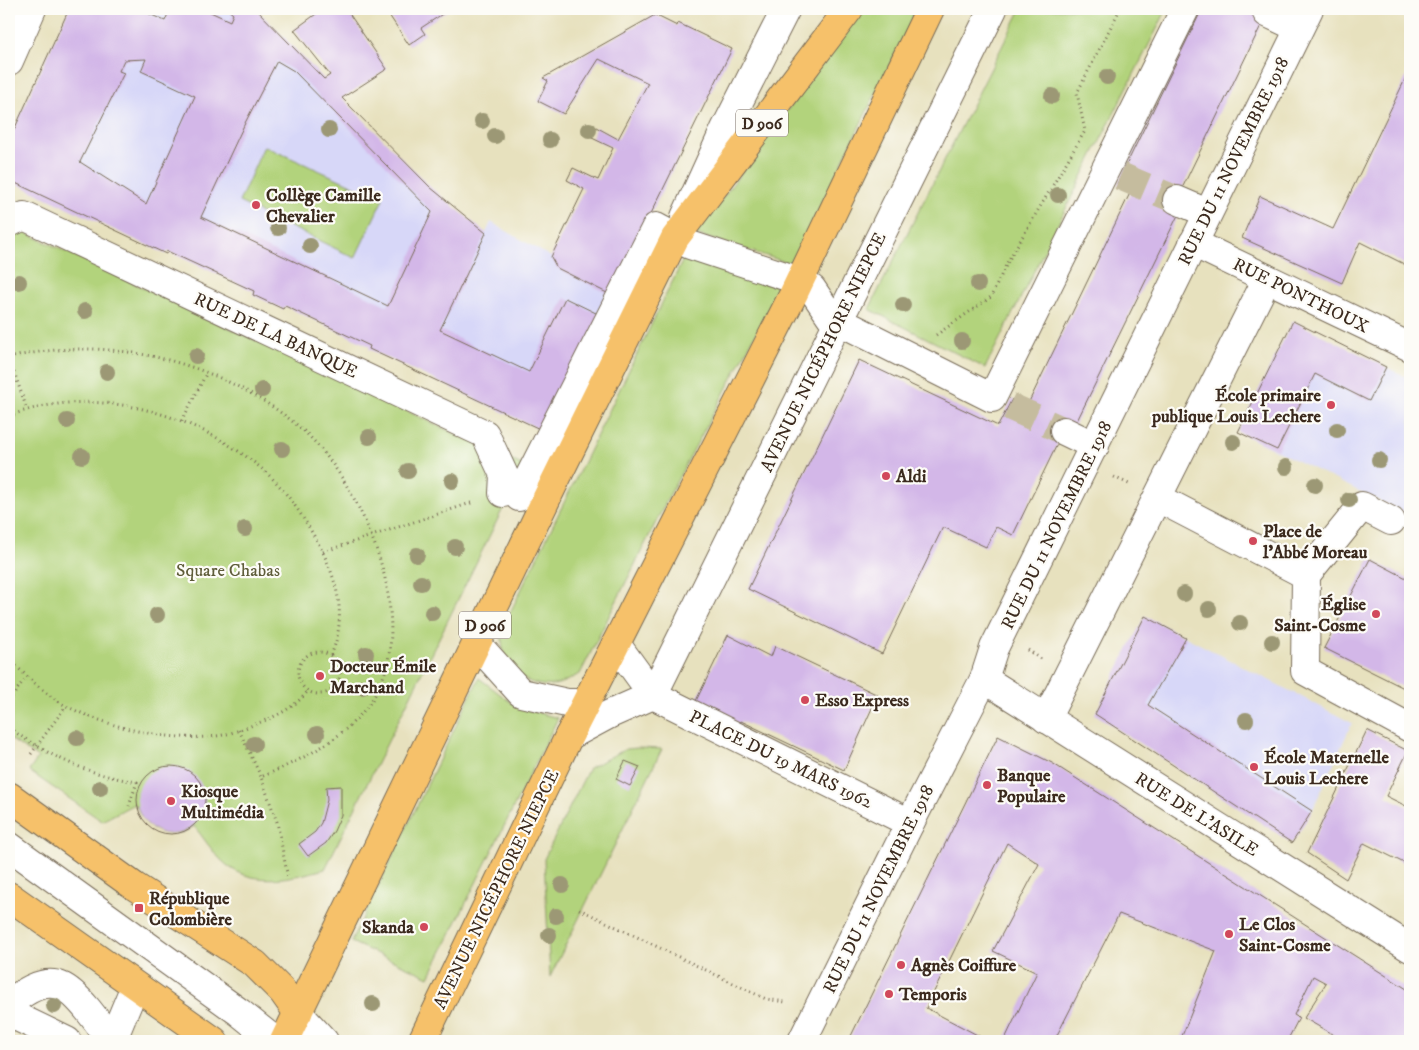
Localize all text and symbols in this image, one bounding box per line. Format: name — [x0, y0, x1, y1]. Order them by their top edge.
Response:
street label: RUE DU 11 NOVEMBRE 1918 — [1174, 54, 1294, 269]
road number: D 906 — [736, 110, 788, 136]
place label: Collège Camille Chevalier — [266, 185, 381, 228]
marker: Collège Camille Chevalier — [250, 199, 262, 211]
street label: AVENUE NICÉPHORE NIEPCE — [756, 229, 892, 476]
street label: RUE PONTHOUX — [1229, 254, 1372, 338]
street label: RUE DE LA BANQUE — [190, 288, 361, 384]
place label: École primaire publique Louis Lechere — [1151, 384, 1322, 428]
marker: École primaire publique Louis Lechere — [1325, 399, 1337, 411]
street label: RUE DU 11 NOVEMBRE 1918 — [997, 418, 1117, 633]
place label: Aldi — [895, 466, 927, 488]
marker: Aldi — [880, 470, 892, 482]
place label: Place de l'Abbé Moreau — [1262, 521, 1368, 564]
marker: Place de l'Abbé Moreau — [1247, 535, 1259, 547]
park label: Square Chabas — [176, 560, 280, 582]
place label: Église Saint-Cosme — [1274, 593, 1367, 637]
marker: Église Saint-Cosme — [1370, 608, 1382, 620]
road number: D 906 — [459, 612, 511, 638]
place label: Docteur Émile Marchand — [330, 655, 437, 699]
marker: Docteur Émile Marchand — [314, 670, 326, 682]
place label: Esso Express — [815, 690, 909, 712]
marker: Esso Express — [799, 694, 811, 706]
street label: PLACE DU 19 MARS 1962 — [685, 706, 876, 814]
place label: École Maternelle Louis Lechere — [1264, 746, 1389, 790]
marker: École Maternelle Louis Lechere — [1248, 761, 1260, 773]
place label: Banque Populaire — [997, 765, 1066, 808]
street label: AVENUE NICÉPHORE NIEPCE — [429, 766, 565, 1013]
street label: RUE DE L'ASILE — [1131, 768, 1263, 862]
marker: Banque Populaire — [981, 779, 993, 791]
place label: Kiosque Multimédia — [181, 781, 264, 824]
street label: RUE DU 11 NOVEMBRE 1918 — [819, 782, 939, 997]
marker: Kiosque Multimédia — [165, 795, 177, 807]
place label: République Colombière — [149, 888, 232, 931]
marker: République Colombière — [133, 902, 145, 914]
place label: Le Clos Saint-Cosme — [1239, 914, 1331, 957]
place label: Skanda — [362, 917, 414, 939]
marker: Skanda — [418, 921, 430, 933]
marker: Le Clos Saint-Cosme — [1223, 928, 1235, 940]
place label: Agnès Coiffure — [910, 955, 1017, 977]
marker: Agnès Coiffure — [895, 959, 907, 971]
place label: Temporis — [898, 984, 967, 1006]
marker: Temporis — [883, 988, 895, 1000]

